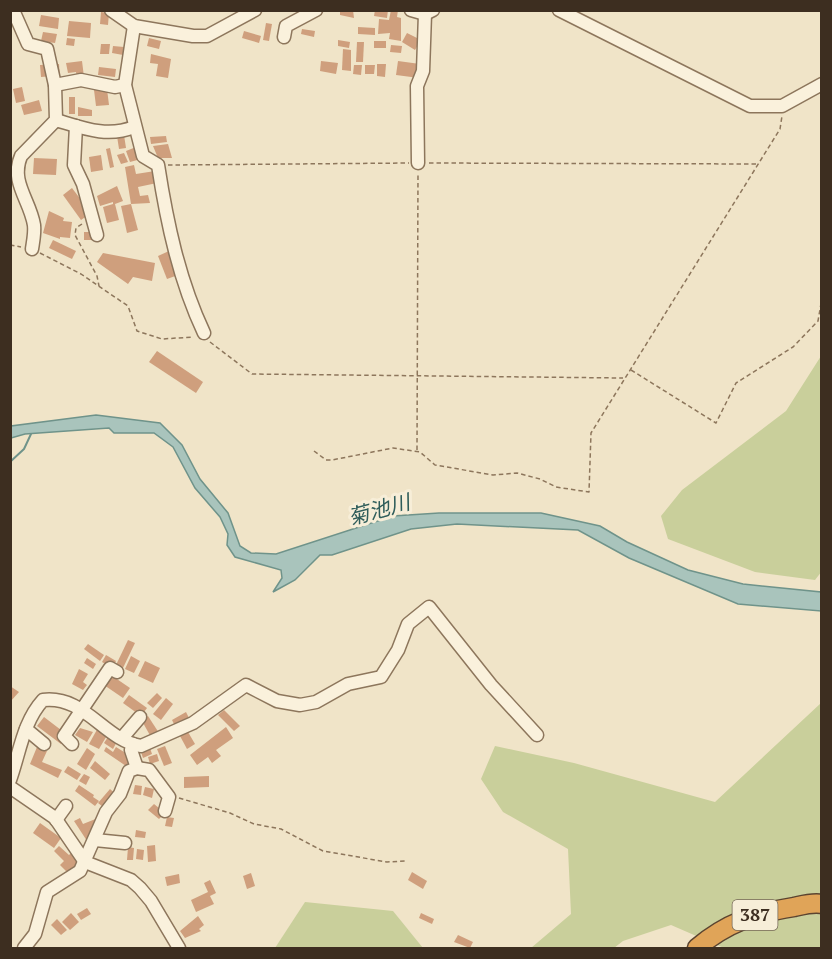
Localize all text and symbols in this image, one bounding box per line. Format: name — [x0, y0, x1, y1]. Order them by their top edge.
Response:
water label: 菊池川 — [345, 487, 415, 531]
road number: 387 — [732, 900, 777, 930]

